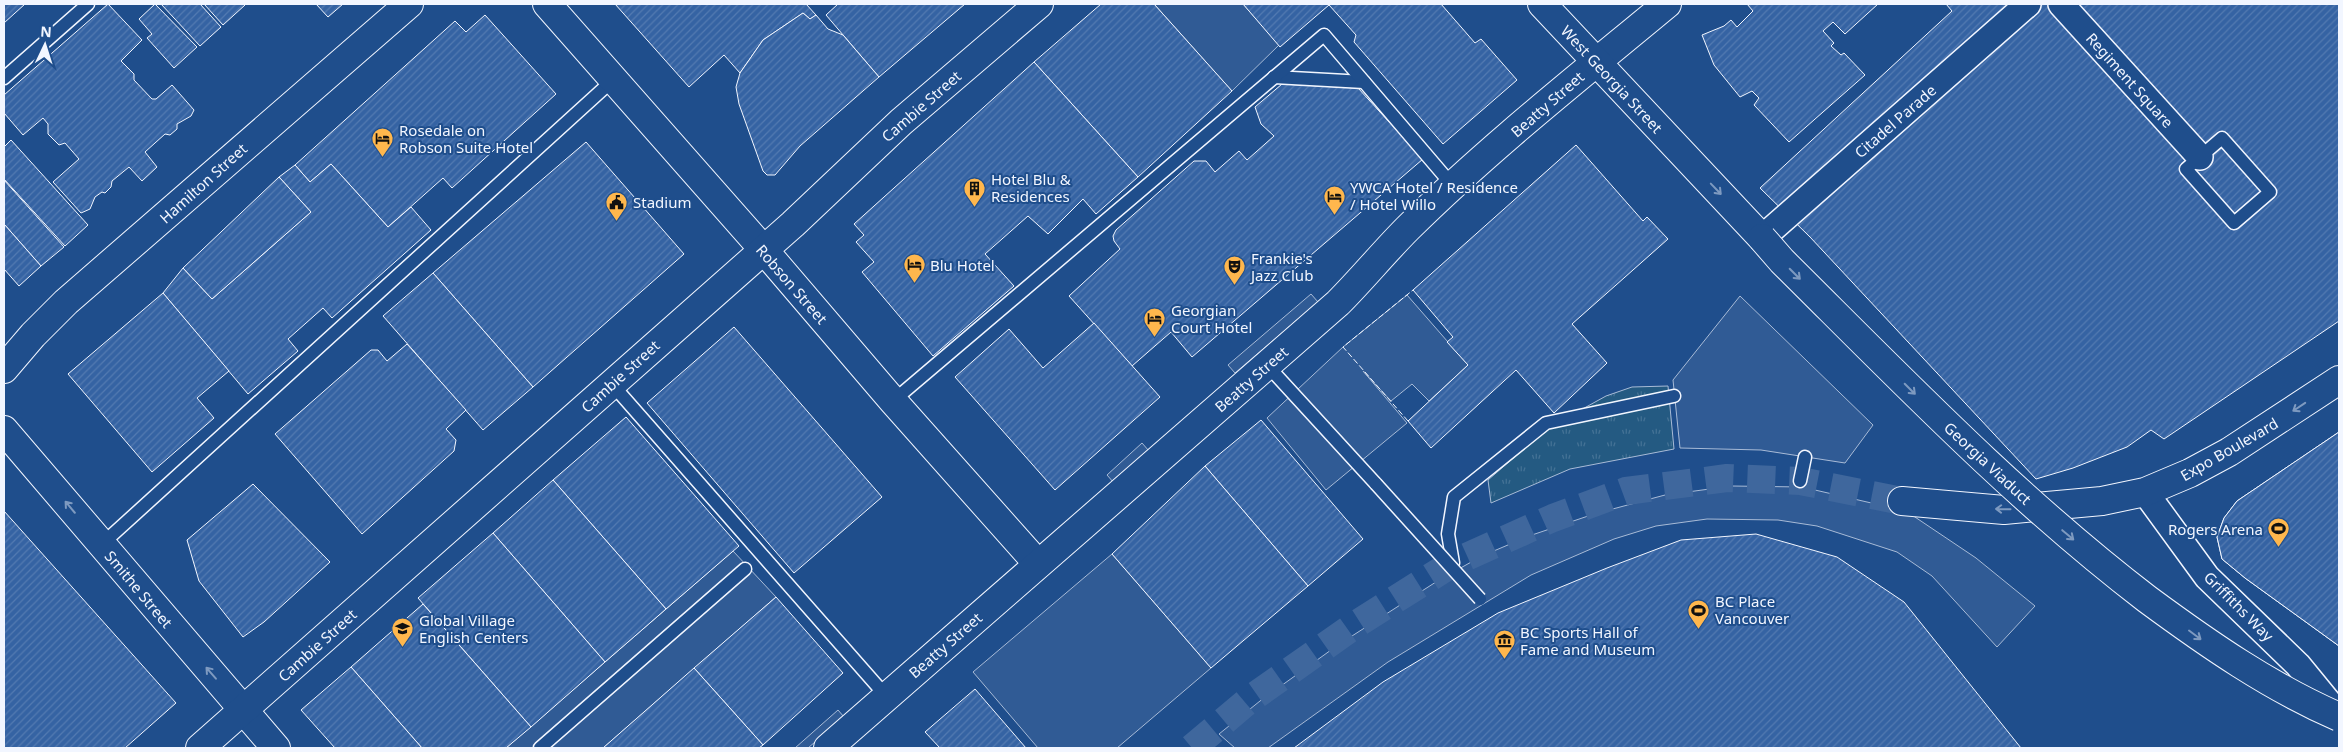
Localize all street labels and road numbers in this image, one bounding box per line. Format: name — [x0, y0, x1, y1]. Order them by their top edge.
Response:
street label: West Georgia Street — [1557, 21, 1668, 138]
street label: Regiment Square — [2082, 28, 2178, 132]
street label: Cambie Street — [877, 66, 965, 146]
street label: Beatty Street — [1506, 66, 1588, 141]
street label: Citadel Parade — [1850, 80, 1940, 162]
street label: Hamilton Street — [155, 138, 251, 228]
street label: Robson Street — [752, 240, 832, 328]
street label: Cambie Street — [576, 335, 664, 417]
street label: Beatty Street — [1210, 341, 1292, 416]
street label: Expo Boulevard — [2176, 413, 2282, 485]
street label: Georgia Viaduct — [1940, 417, 2036, 509]
street label: Smithe Street — [101, 546, 178, 632]
street label: Griffiths Way — [2200, 567, 2278, 645]
street label: Cambie Street — [273, 604, 361, 686]
street label: Beatty Street — [904, 607, 986, 682]

